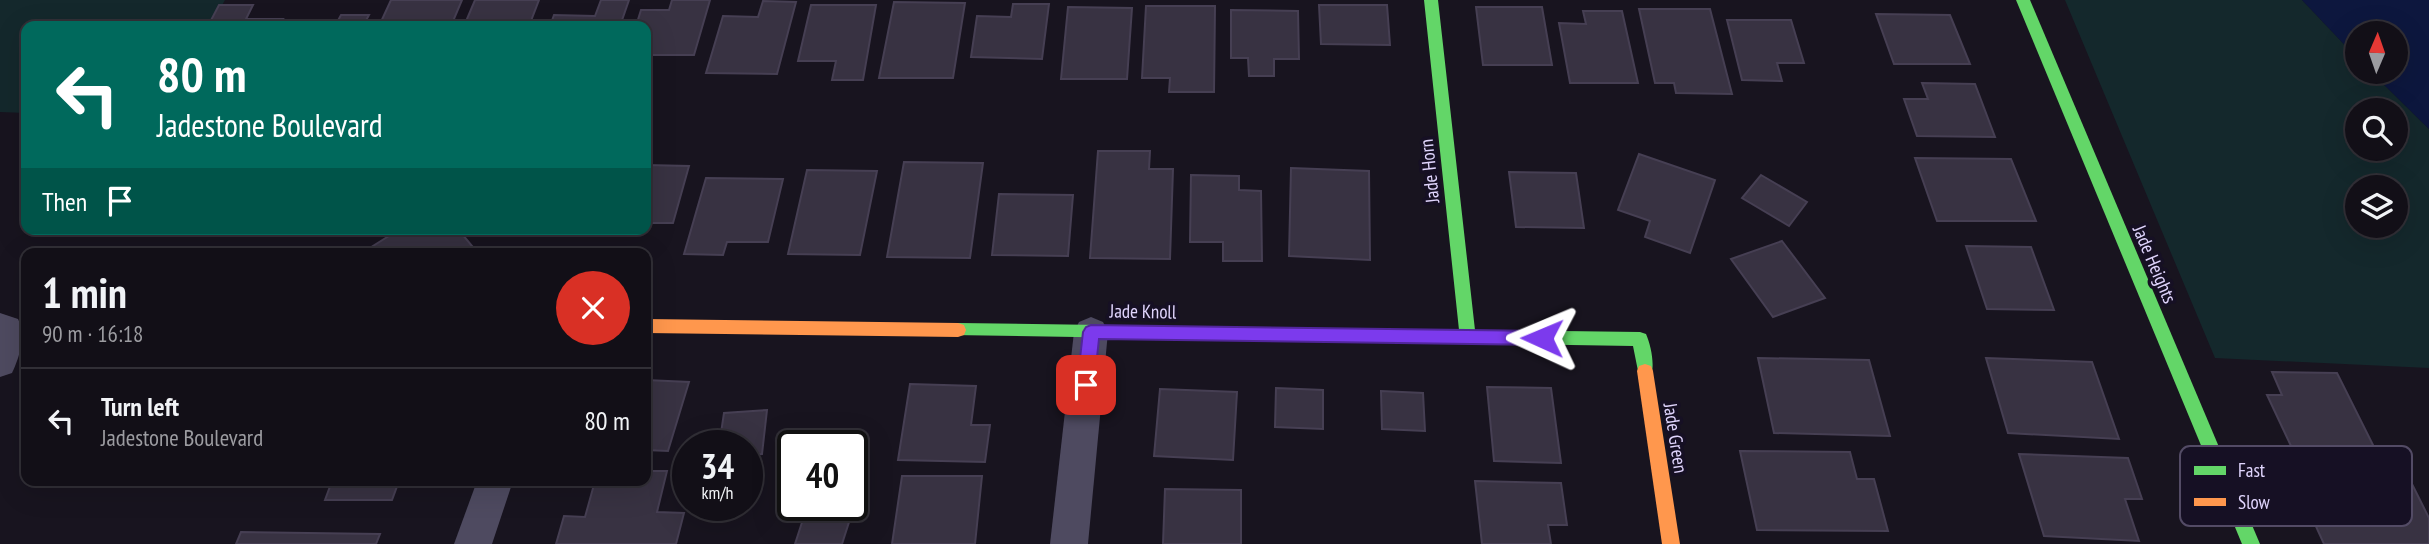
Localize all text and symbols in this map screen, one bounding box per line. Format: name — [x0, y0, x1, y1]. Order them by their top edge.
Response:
north arrow — [2345, 21, 2408, 84]
map controls — [2345, 21, 2408, 238]
text: 80 m — [157, 42, 246, 106]
icon: left — [42, 49, 133, 140]
button: search — [2345, 98, 2408, 161]
text: Jadestone Boulevard — [157, 104, 383, 146]
street label: Jade Horn — [1414, 138, 1444, 205]
button: layers — [2345, 175, 2408, 238]
icon: arrive — [101, 182, 139, 220]
text: Then — [42, 185, 87, 218]
street label: Jade Heights — [2127, 220, 2182, 307]
text: 1 min — [42, 265, 127, 320]
button: close — [556, 271, 630, 345]
street label: Jade Knoll — [1108, 298, 1177, 324]
position arrow — [1505, 301, 1579, 375]
text: 90 m · 16:18 — [42, 319, 143, 348]
pin — [1056, 355, 1116, 415]
icon: arrive — [1067, 366, 1105, 404]
text: Turn left — [101, 390, 179, 423]
street label: Jade Green — [1658, 400, 1693, 475]
icon: left — [42, 402, 80, 440]
text: 80 m — [584, 404, 630, 437]
text: Jadestone Boulevard — [101, 423, 263, 452]
speed limit sign: 40 — [777, 430, 868, 521]
text: 34 — [701, 443, 734, 489]
legend — [2180, 446, 2412, 526]
text: Fast — [2238, 458, 2266, 482]
text: km/h — [702, 481, 733, 504]
text: Slow — [2238, 490, 2271, 514]

